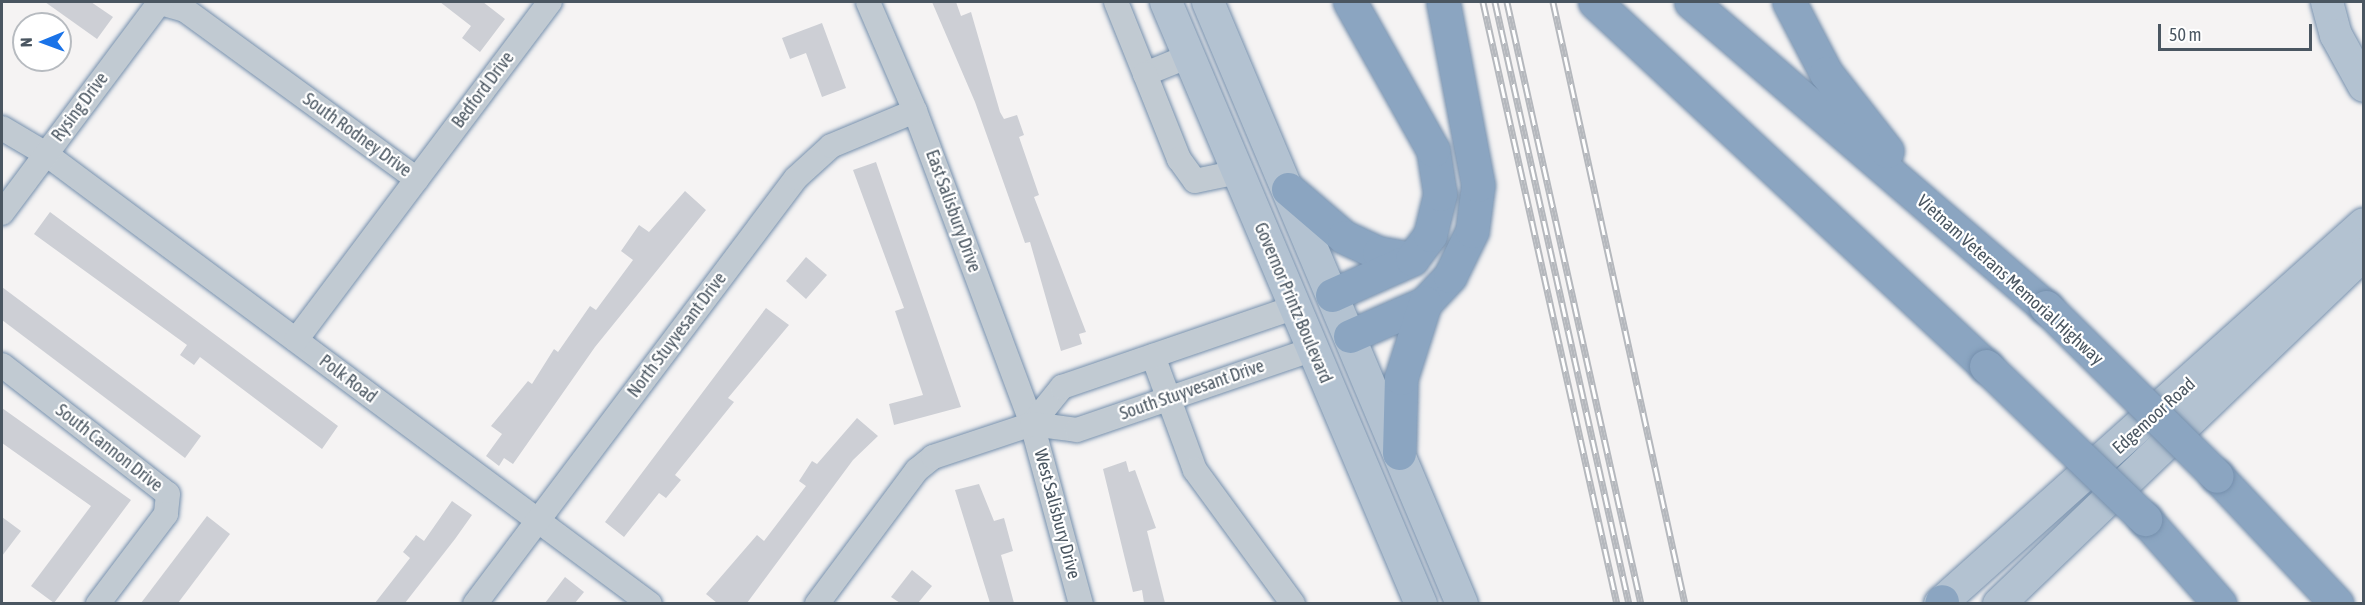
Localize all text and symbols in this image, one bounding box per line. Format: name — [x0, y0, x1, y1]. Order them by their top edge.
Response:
north arrow — [12, 12, 72, 72]
scale bar — [2161, 12, 2316, 50]
text: 50 m — [2169, 24, 2201, 45]
text: N — [17, 37, 35, 47]
street label: Bedford Drive — [447, 48, 519, 132]
street label: Rysing Drive — [47, 68, 113, 146]
street label: South Rodney Drive — [299, 88, 415, 182]
street label: East Salisbury Drive — [921, 147, 985, 275]
street label: Vietnam Veterans Memorial Highway — [1912, 191, 2108, 369]
street label: Governor Printz Boulevard — [1249, 219, 1337, 387]
street label: North Stuyvesant Drive — [623, 268, 731, 402]
street label: Polk Road — [315, 350, 381, 408]
street label: South Stuyvesant Drive — [1117, 355, 1267, 425]
street label: Edgemoor Road — [2108, 373, 2200, 459]
street label: South Cannon Drive — [51, 400, 167, 496]
street label: West Salisbury Drive — [1029, 447, 1085, 581]

